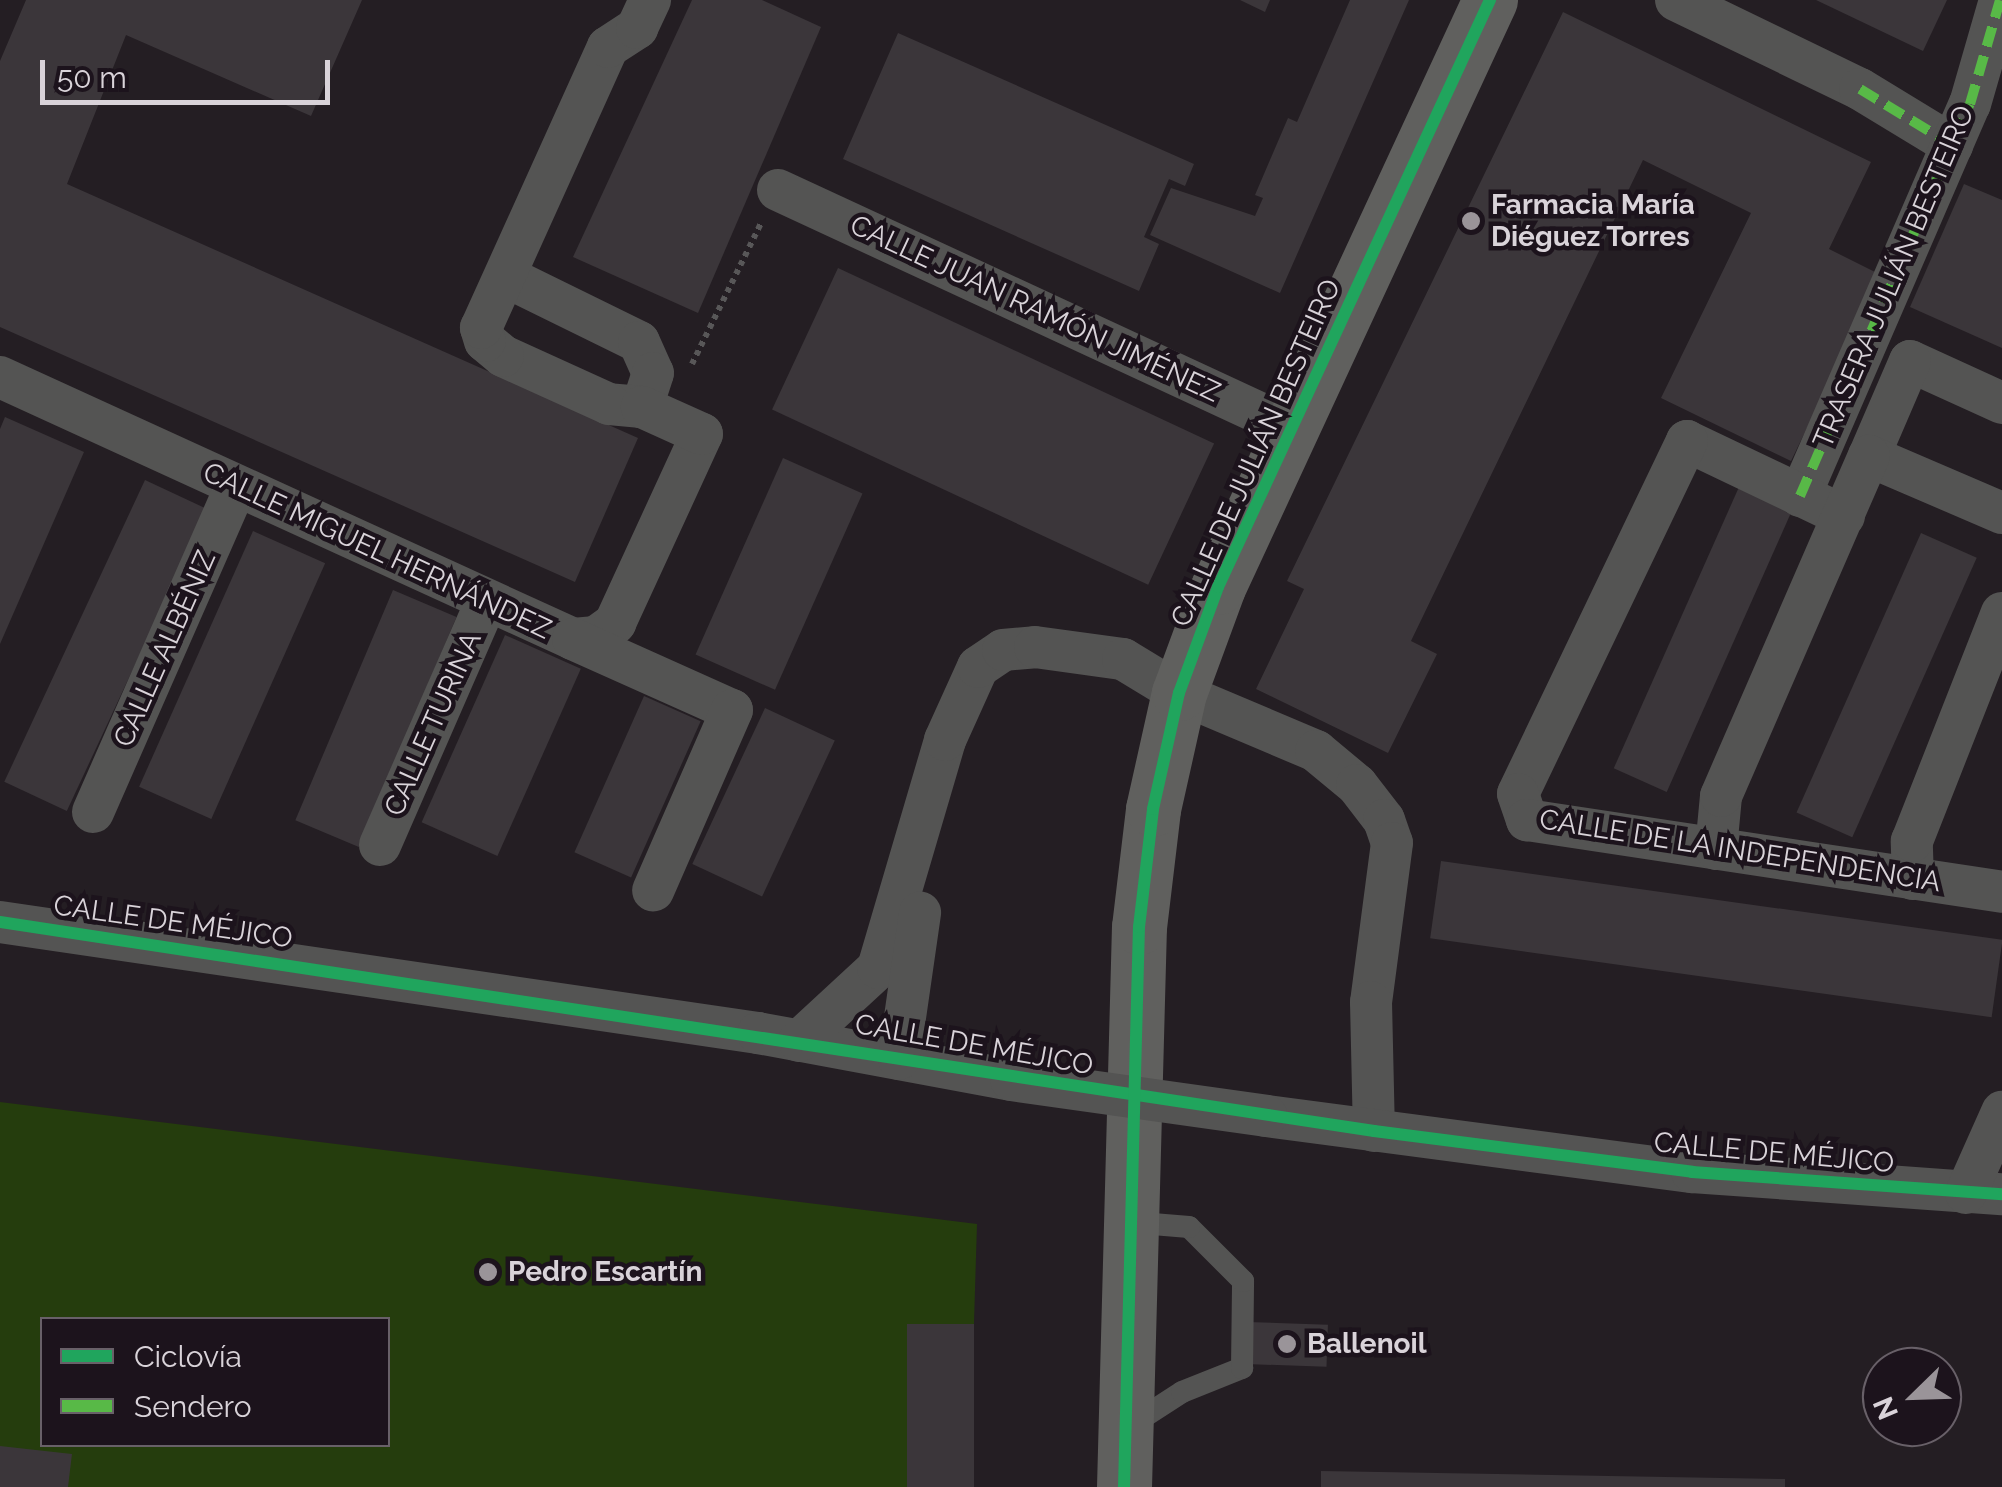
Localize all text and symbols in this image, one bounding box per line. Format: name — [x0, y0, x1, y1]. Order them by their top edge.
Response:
scale bar — [45, 40, 335, 102]
text: 50 m — [57, 60, 127, 95]
street label: TRASERA JULIÁN BESTEIRO — [1806, 100, 1982, 454]
place label: Farmacia María Diéguez Torres — [1491, 188, 1695, 254]
street label: CALLE JUAN RAMÓN JIMÉNEZ — [844, 208, 1226, 410]
marker: Farmacia María Diéguez Torres — [1460, 210, 1482, 232]
street label: CALLE DE JULIÁN BESTEIRO — [1164, 274, 1348, 632]
street label: CALLE MIGUEL HERNÁNDEZ — [197, 455, 557, 647]
street label: CALLE ALBÉNIZ — [107, 545, 223, 753]
street label: CALLE TURINA — [377, 626, 489, 822]
street label: CALLE DE LA INDEPENDENCIA — [1536, 803, 1944, 899]
street label: CALLE DE MÉJICO — [51, 889, 295, 955]
street label: CALLE DE MÉJICO — [852, 1008, 1096, 1082]
street label: CALLE DE MÉJICO — [1653, 1126, 1895, 1180]
place label: Pedro Escartín — [508, 1255, 702, 1289]
marker: Pedro Escartín — [477, 1261, 499, 1283]
legend — [40, 1317, 390, 1447]
place label: Ballenoil — [1307, 1327, 1427, 1361]
marker: Ballenoil — [1276, 1333, 1298, 1355]
text: Ciclovía — [134, 1339, 242, 1374]
north arrow — [1862, 1347, 1962, 1447]
text: Sendero — [134, 1389, 251, 1424]
text: N — [1866, 1392, 1905, 1424]

